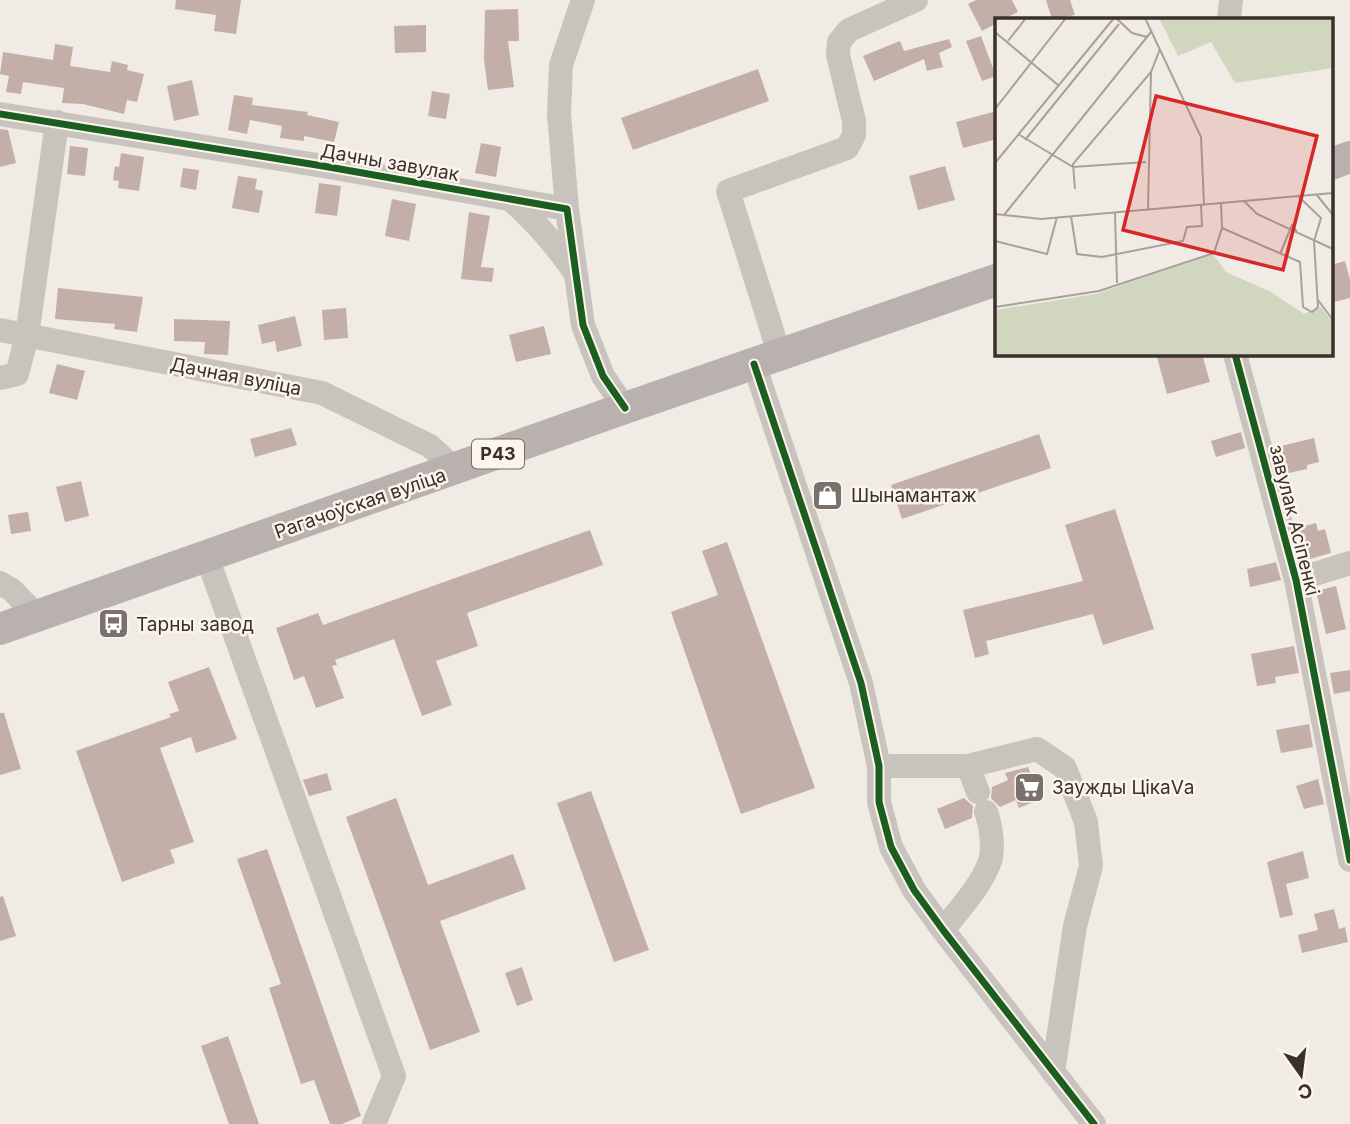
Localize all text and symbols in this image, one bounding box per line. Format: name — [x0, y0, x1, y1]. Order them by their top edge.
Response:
inset map — [995, 18, 1332, 355]
street label: Дачны завулак — [319, 139, 462, 186]
street label: Дачная вуліца — [168, 353, 303, 400]
road number: Р43 — [472, 440, 524, 468]
street label: завулак Асіпенкі — [1265, 442, 1324, 598]
street label: Рагачоўская вуліца — [271, 463, 449, 544]
shop icon: Шынамантаж — [811, 478, 845, 512]
place label: Шынамантаж — [851, 484, 977, 507]
bus stop icon: Тарны завод — [96, 607, 130, 641]
place label: Тарны завод — [136, 613, 254, 636]
supermarket icon: Заужды ЦікаVа — [1012, 770, 1046, 804]
place label: Заужды ЦікаVа — [1052, 776, 1195, 799]
north arrow — [1266, 1040, 1336, 1110]
text: С — [1295, 1078, 1315, 1104]

